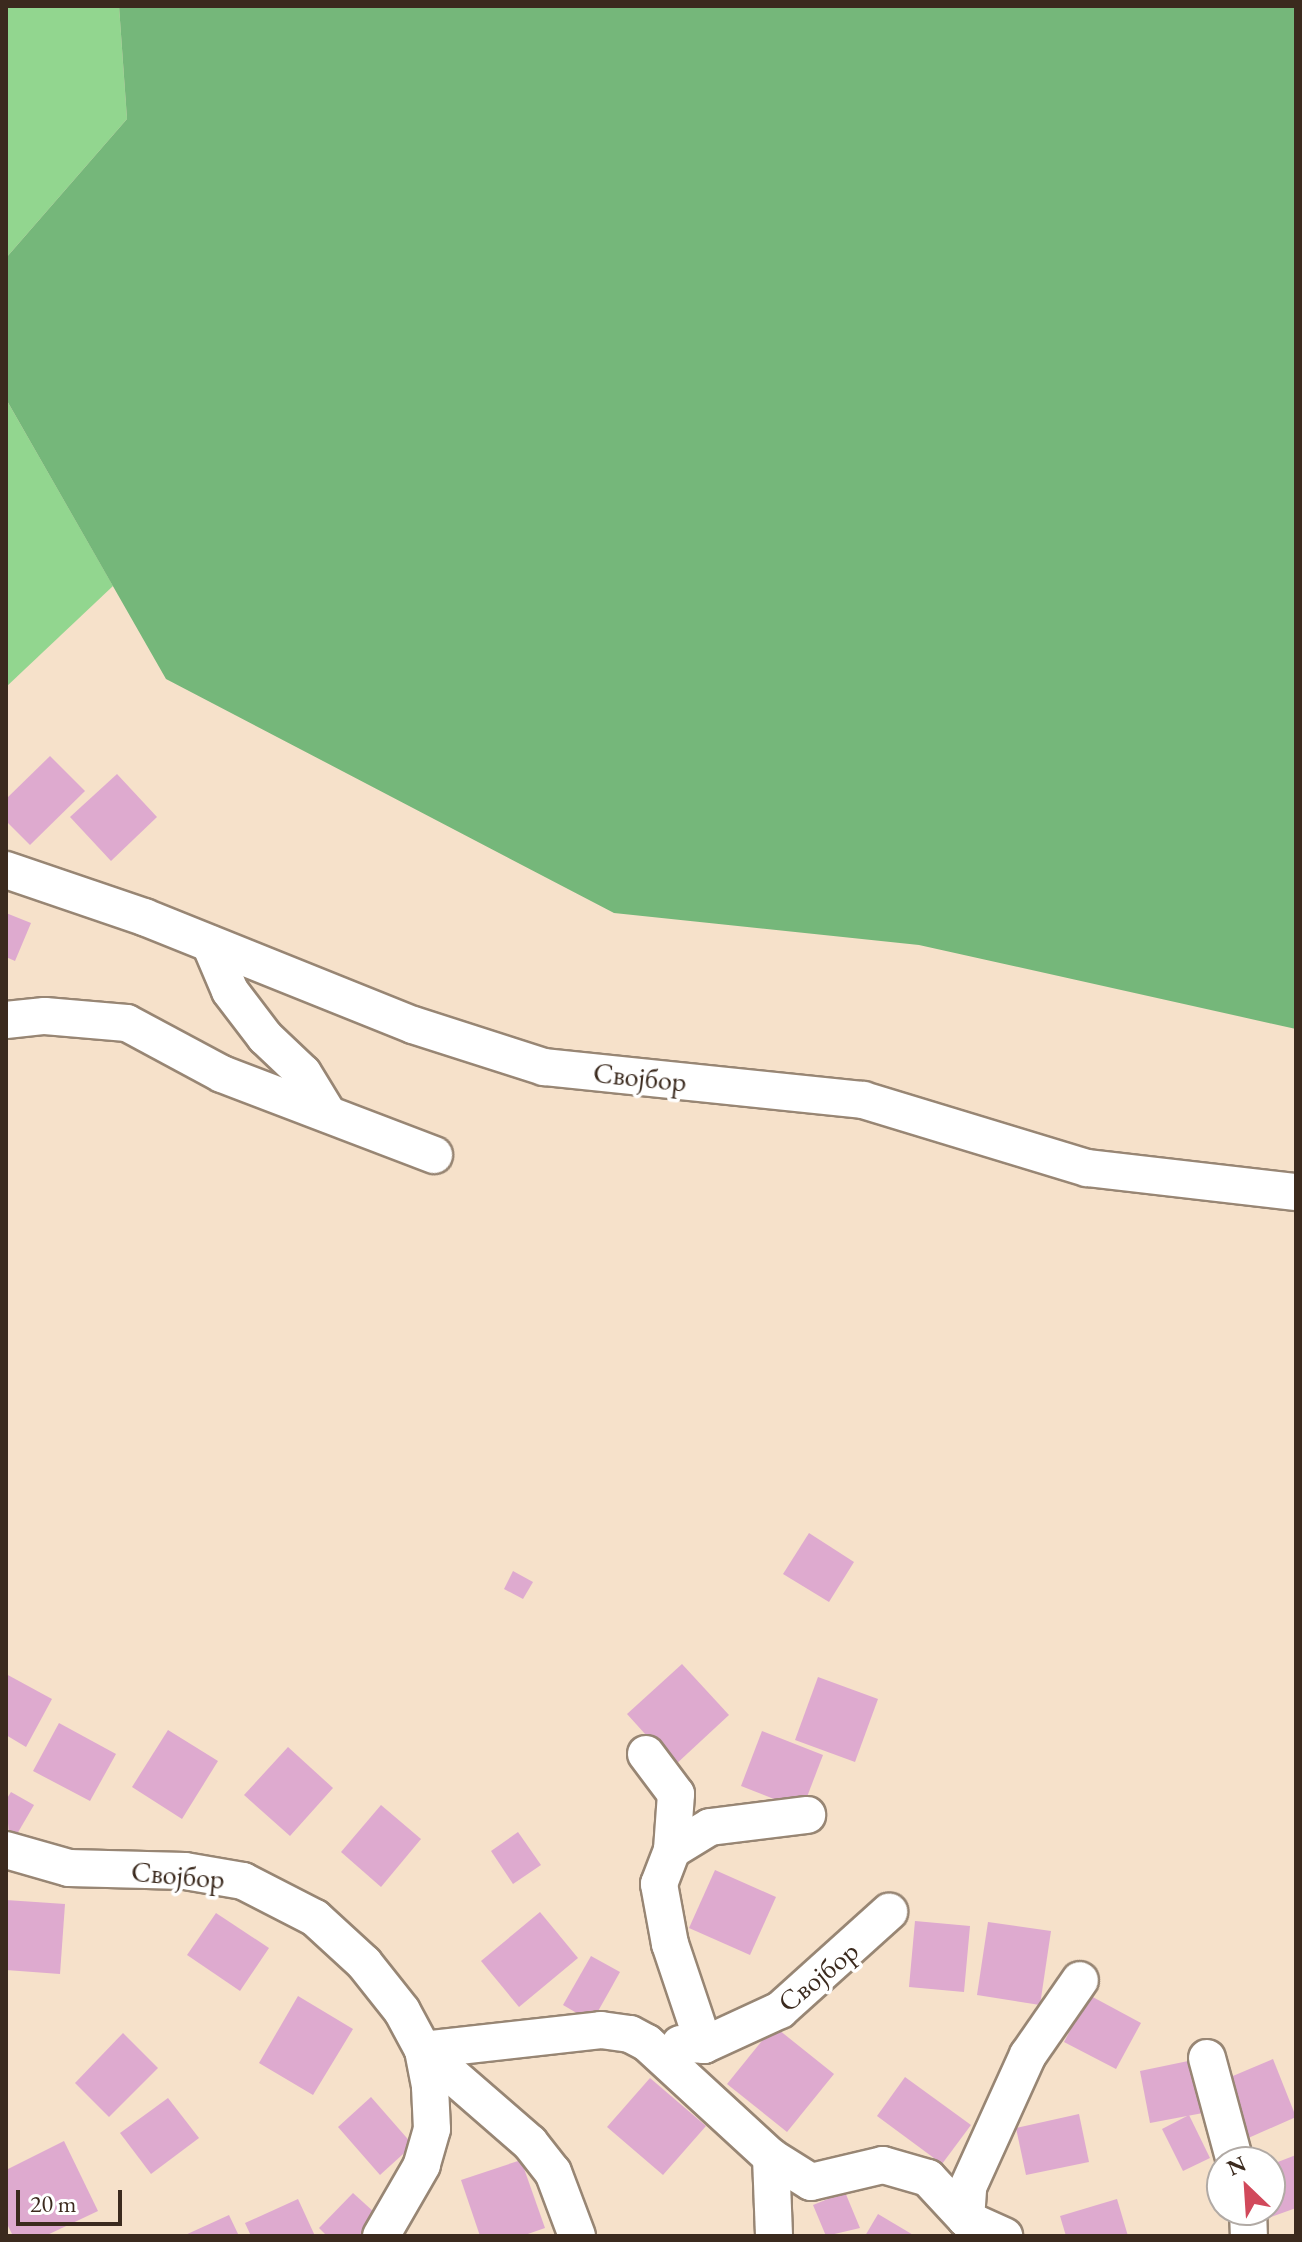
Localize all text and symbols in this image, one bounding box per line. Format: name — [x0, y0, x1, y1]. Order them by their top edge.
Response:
street label: Својбор — [592, 1055, 688, 1099]
street label: Својбор — [130, 1854, 226, 1896]
street label: Својбор — [771, 1933, 865, 2019]
north arrow — [1206, 2146, 1286, 2226]
text: N — [1222, 2149, 1251, 2183]
scale bar — [20, 2174, 126, 2224]
text: 20 m — [30, 2188, 77, 2219]

